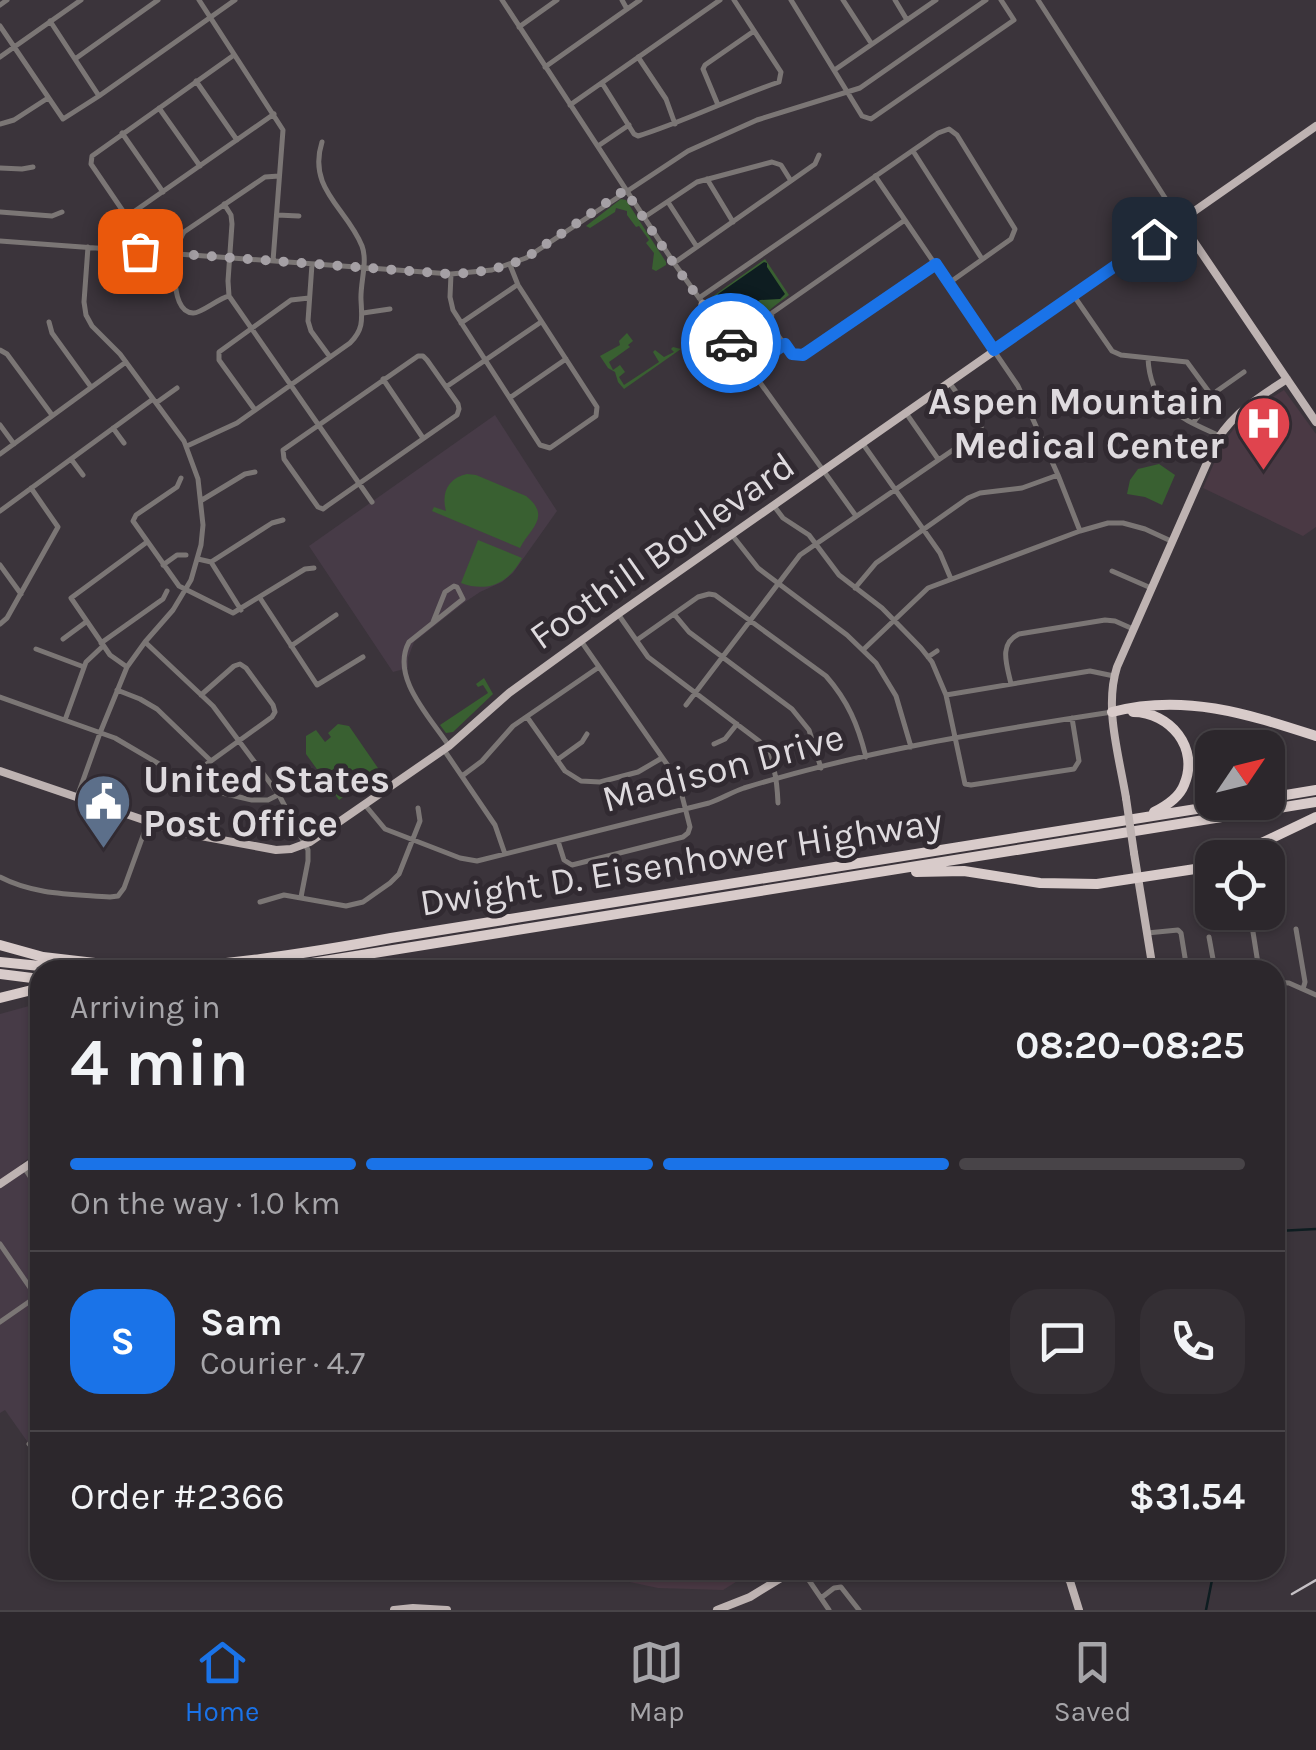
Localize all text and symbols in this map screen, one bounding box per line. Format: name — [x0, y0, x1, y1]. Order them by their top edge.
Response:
pin — [1112, 197, 1197, 282]
pin — [98, 209, 183, 294]
icon: home — [1127, 212, 1182, 267]
icon: bag — [113, 224, 168, 279]
courier — [681, 293, 781, 393]
icon: car — [704, 316, 759, 371]
place label: Aspen Mountain Medical Center — [928, 379, 1224, 468]
hospital icon: Aspen Mountain Medical Center — [1233, 393, 1293, 472]
street label: Foothill Boulevard — [521, 443, 803, 659]
street label: Madison Drive — [597, 714, 849, 822]
north arrow — [1195, 730, 1285, 820]
map controls — [1195, 730, 1285, 930]
place label: United States Post Office — [143, 757, 390, 846]
public building icon: United States Post Office — [74, 771, 134, 850]
street label: Dwight D. Eisenhower Highway — [417, 798, 946, 926]
button: locate — [1195, 840, 1285, 930]
text: Arriving in — [70, 989, 221, 1026]
text: 08:20–08:25 — [1015, 1023, 1245, 1068]
text: 4 min — [70, 1025, 249, 1101]
text: On the way · 1.0 km — [70, 1185, 340, 1222]
button: chat — [1010, 1289, 1115, 1394]
button: phone — [1140, 1289, 1245, 1394]
text: Sam — [200, 1300, 283, 1345]
text: S — [110, 1319, 135, 1364]
text: Courier · 4.7 — [200, 1345, 365, 1382]
text: Order #2366 — [70, 1474, 285, 1519]
text: $31.54 — [1129, 1474, 1245, 1519]
tab: Home — [185, 1635, 259, 1728]
tab: Map — [629, 1635, 684, 1728]
tab: Saved — [1054, 1635, 1131, 1728]

